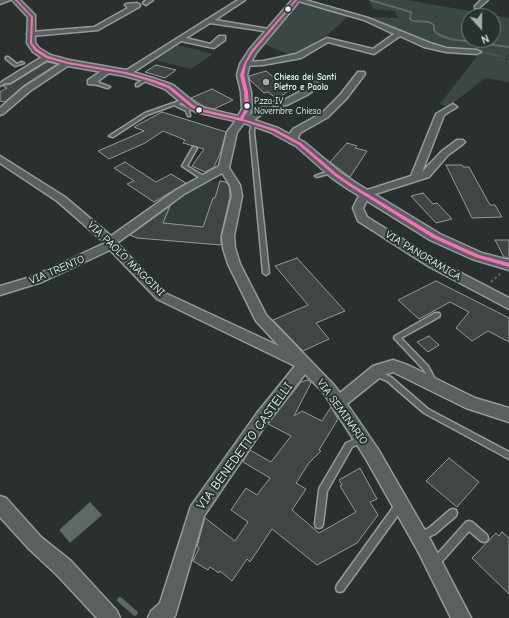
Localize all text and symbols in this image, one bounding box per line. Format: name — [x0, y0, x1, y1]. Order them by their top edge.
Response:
unlabelled marker — [283, 4, 293, 14]
north arrow — [461, 8, 501, 48]
text: N — [479, 31, 491, 46]
place label: Chiesa dei Santi Pietro e Paolo — [274, 72, 336, 93]
marker: Chiesa dei Santi Pietro e Paolo — [261, 77, 271, 87]
place label: P.zza IV Novembre Chiesa — [254, 96, 321, 117]
marker: P.zza IV Novembre Chiesa — [242, 101, 252, 111]
unlabelled marker — [194, 105, 204, 115]
street label: VIA PAOLO MAGGINI — [85, 219, 167, 299]
street label: VIA PANORAMICA — [383, 228, 463, 284]
street label: VIA TRENTO — [27, 252, 87, 288]
street label: VIA SEMINARIO — [314, 377, 370, 447]
street label: VIA BENEDETTO CASTELLI — [194, 379, 296, 513]

